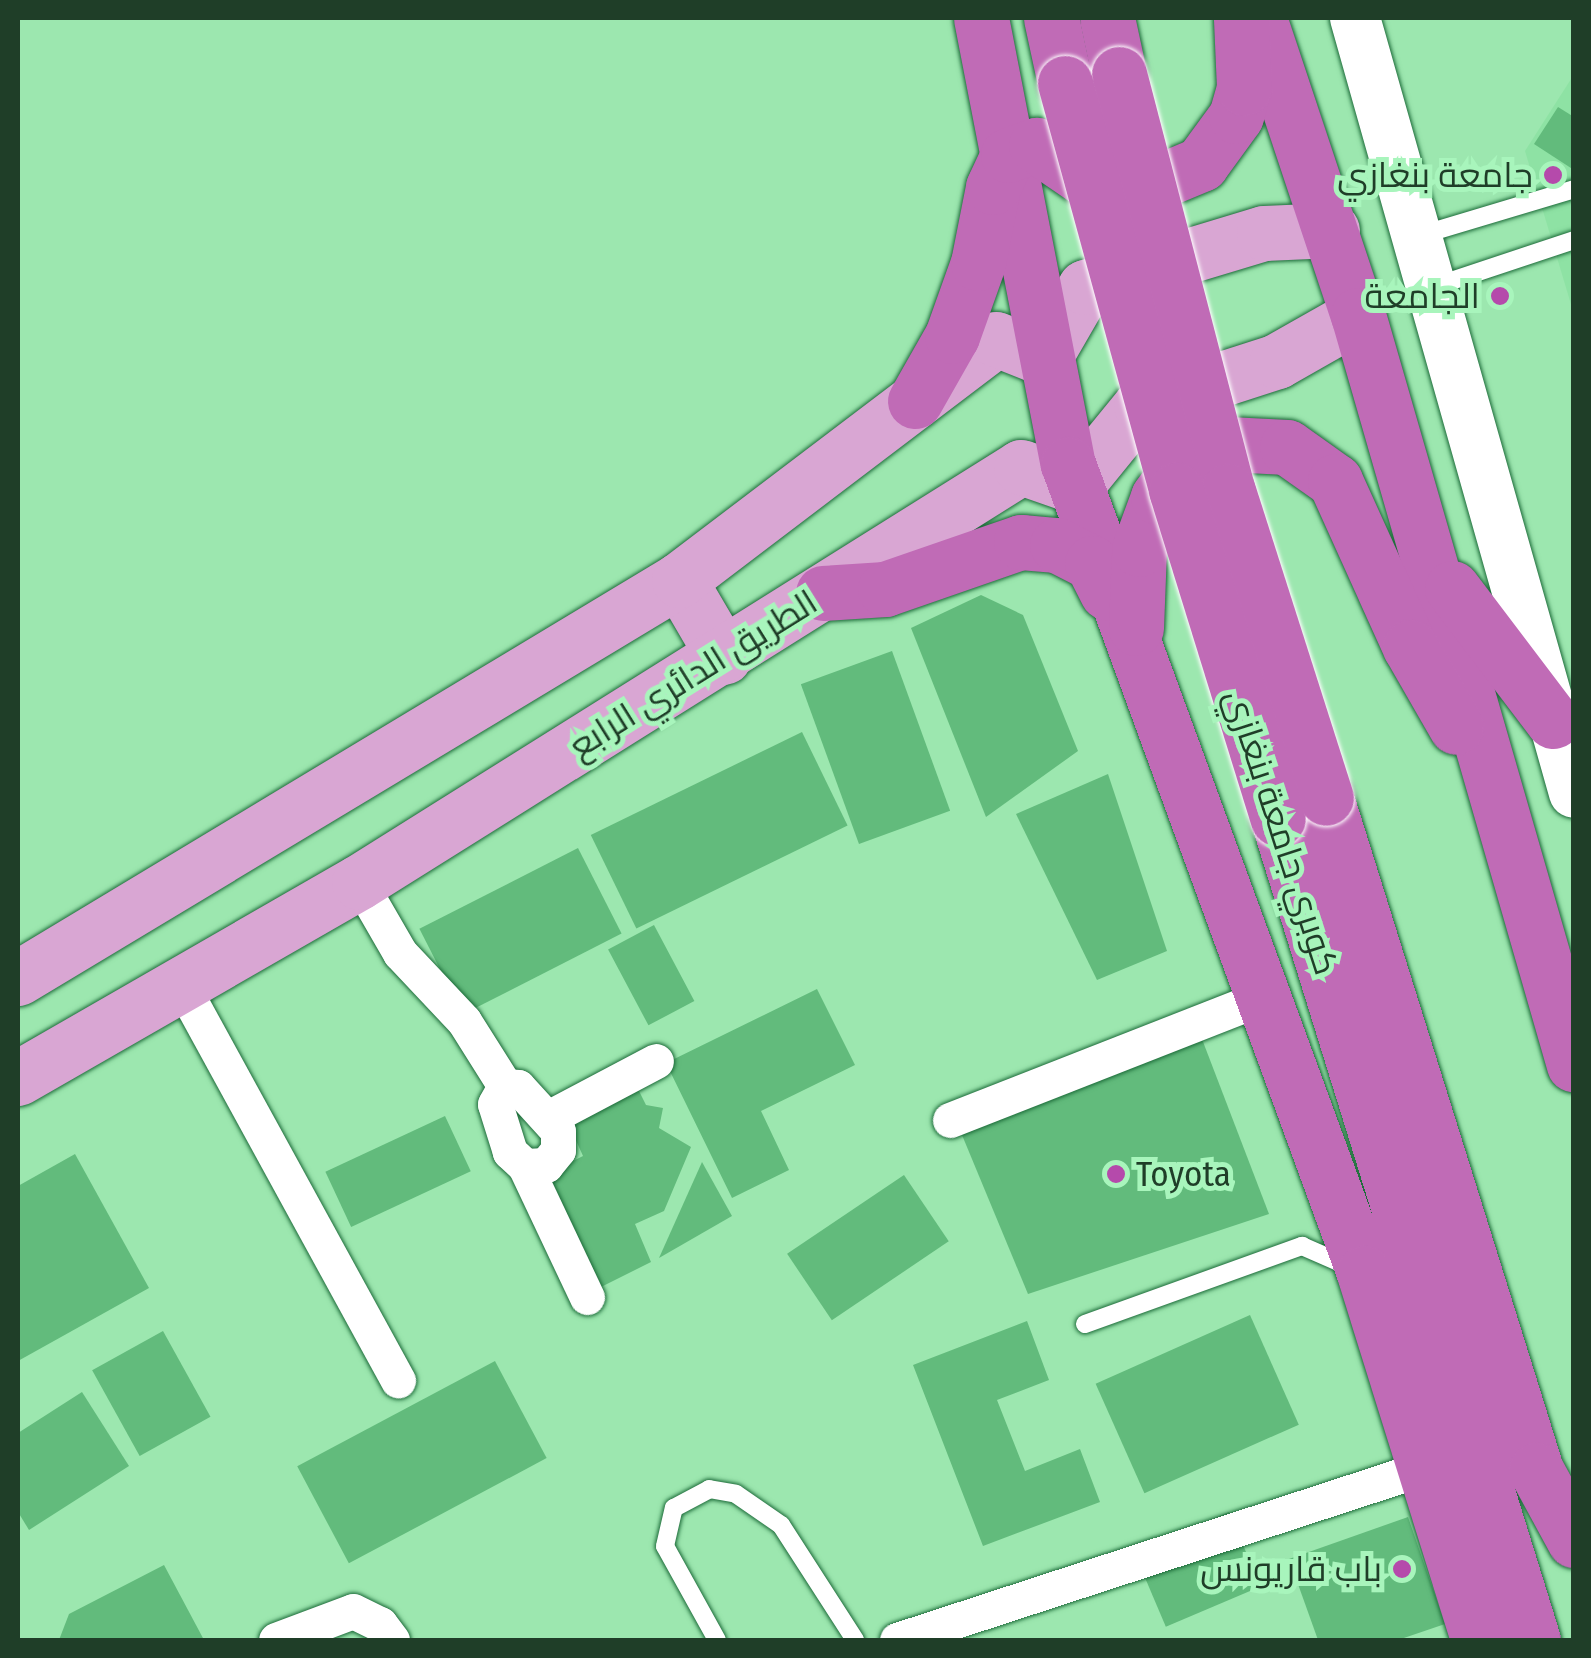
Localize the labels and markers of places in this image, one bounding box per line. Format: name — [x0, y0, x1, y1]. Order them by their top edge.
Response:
place label: جامعة بنغازي — [1337, 154, 1533, 196]
marker: جامعة بنغازي — [1542, 164, 1564, 186]
place label: الجامعة — [1365, 275, 1480, 317]
marker: الجامعة — [1489, 285, 1511, 307]
place label: Toyota — [1136, 1153, 1231, 1195]
marker: Toyota — [1105, 1163, 1127, 1185]
place label: باب قاريونس — [1200, 1548, 1382, 1590]
marker: باب قاريونس — [1391, 1558, 1413, 1580]

